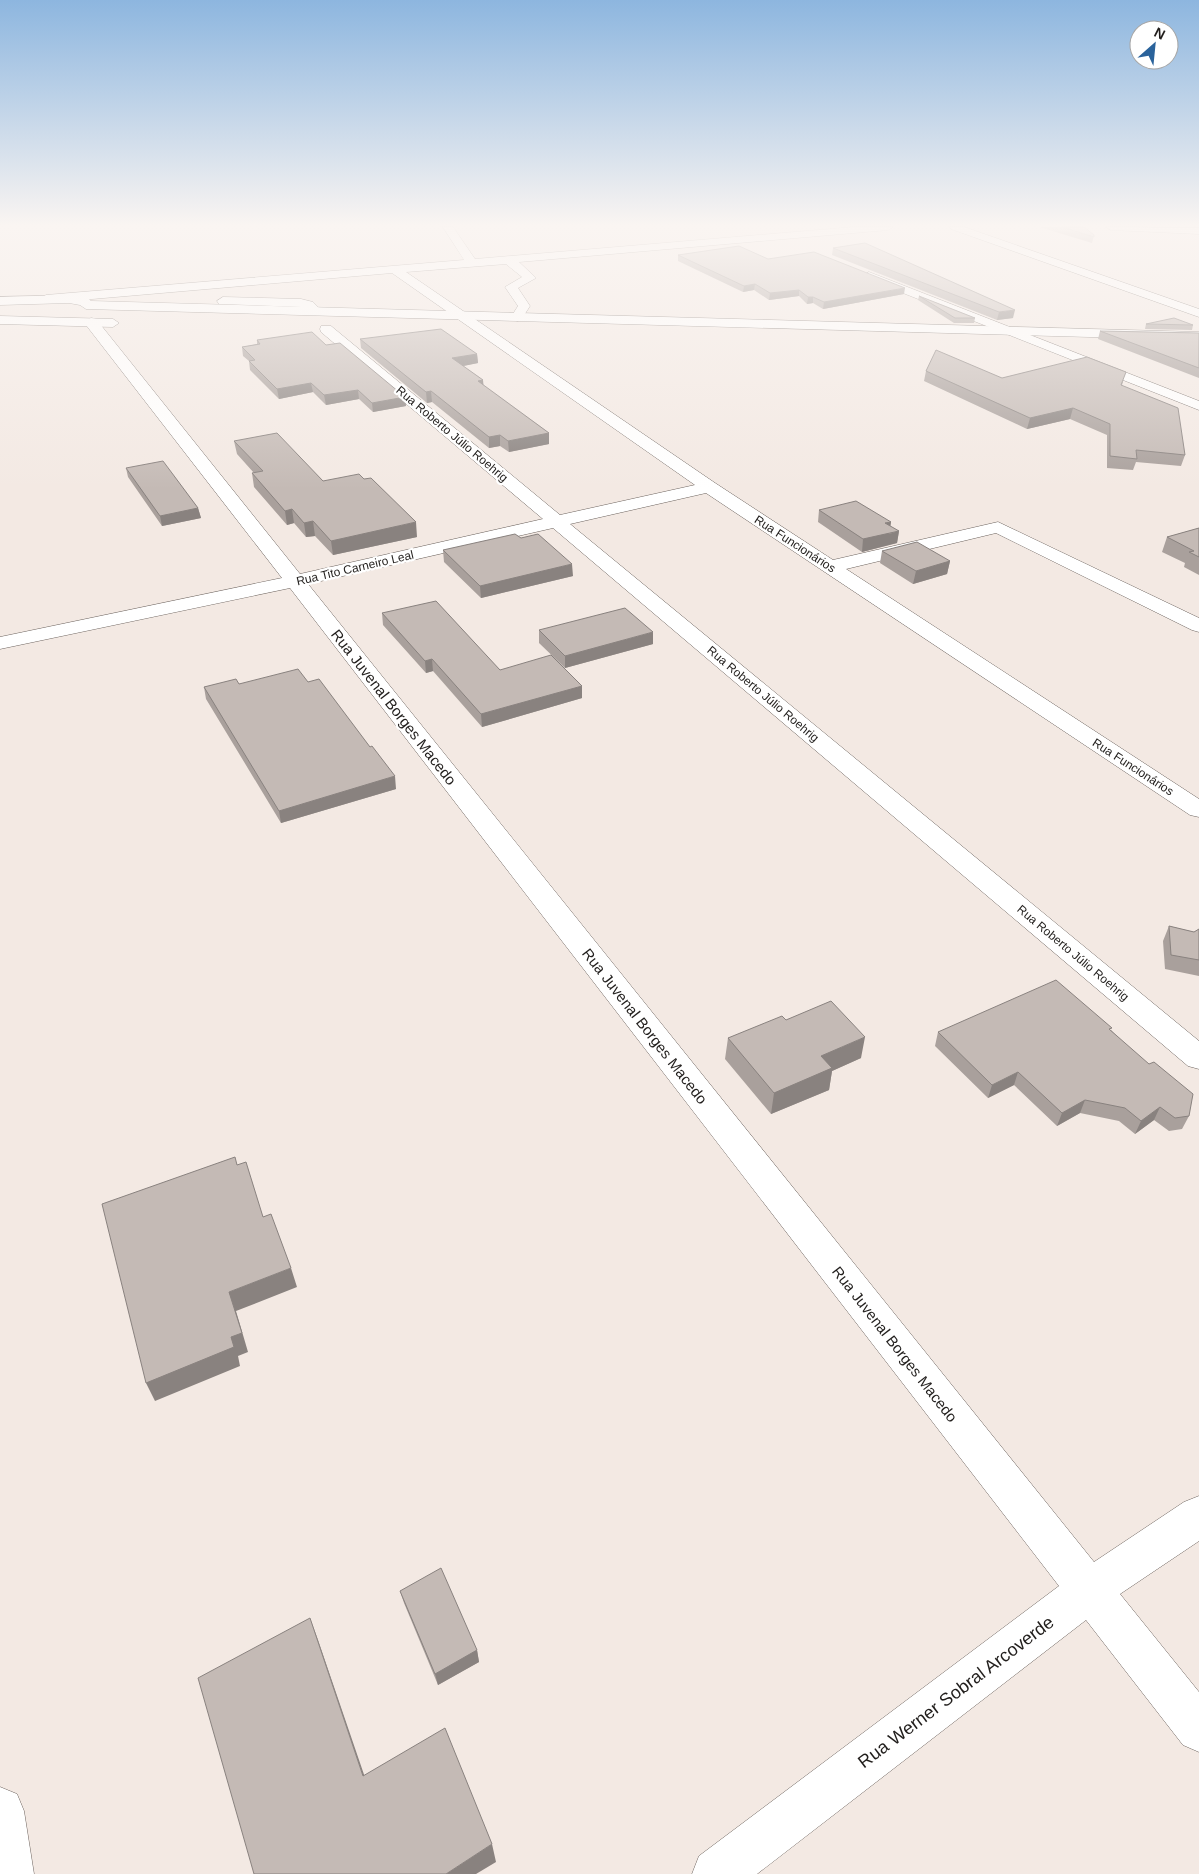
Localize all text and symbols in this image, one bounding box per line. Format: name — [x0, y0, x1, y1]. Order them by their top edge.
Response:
north arrow — [1129, 20, 1179, 70]
text: N — [1152, 24, 1168, 43]
street label: Rua Roberto Júlio Roehrig — [393, 383, 511, 485]
street label: Rua Funcionários — [752, 513, 838, 575]
street label: Rua Tito Carneiro Leal — [295, 548, 415, 588]
street label: Rua Juvenal Borges Macedo — [328, 626, 460, 788]
street label: Rua Roberto Júlio Roehrig — [704, 643, 822, 745]
street label: Rua Funcionários — [1090, 736, 1176, 798]
street label: Rua Roberto Júlio Roehrig — [1014, 902, 1132, 1004]
street label: Rua Juvenal Borges Macedo — [579, 945, 711, 1107]
street label: Rua Juvenal Borges Macedo — [829, 1263, 961, 1425]
street label: Rua Werner Sobral Arcoverde — [854, 1612, 1058, 1772]

